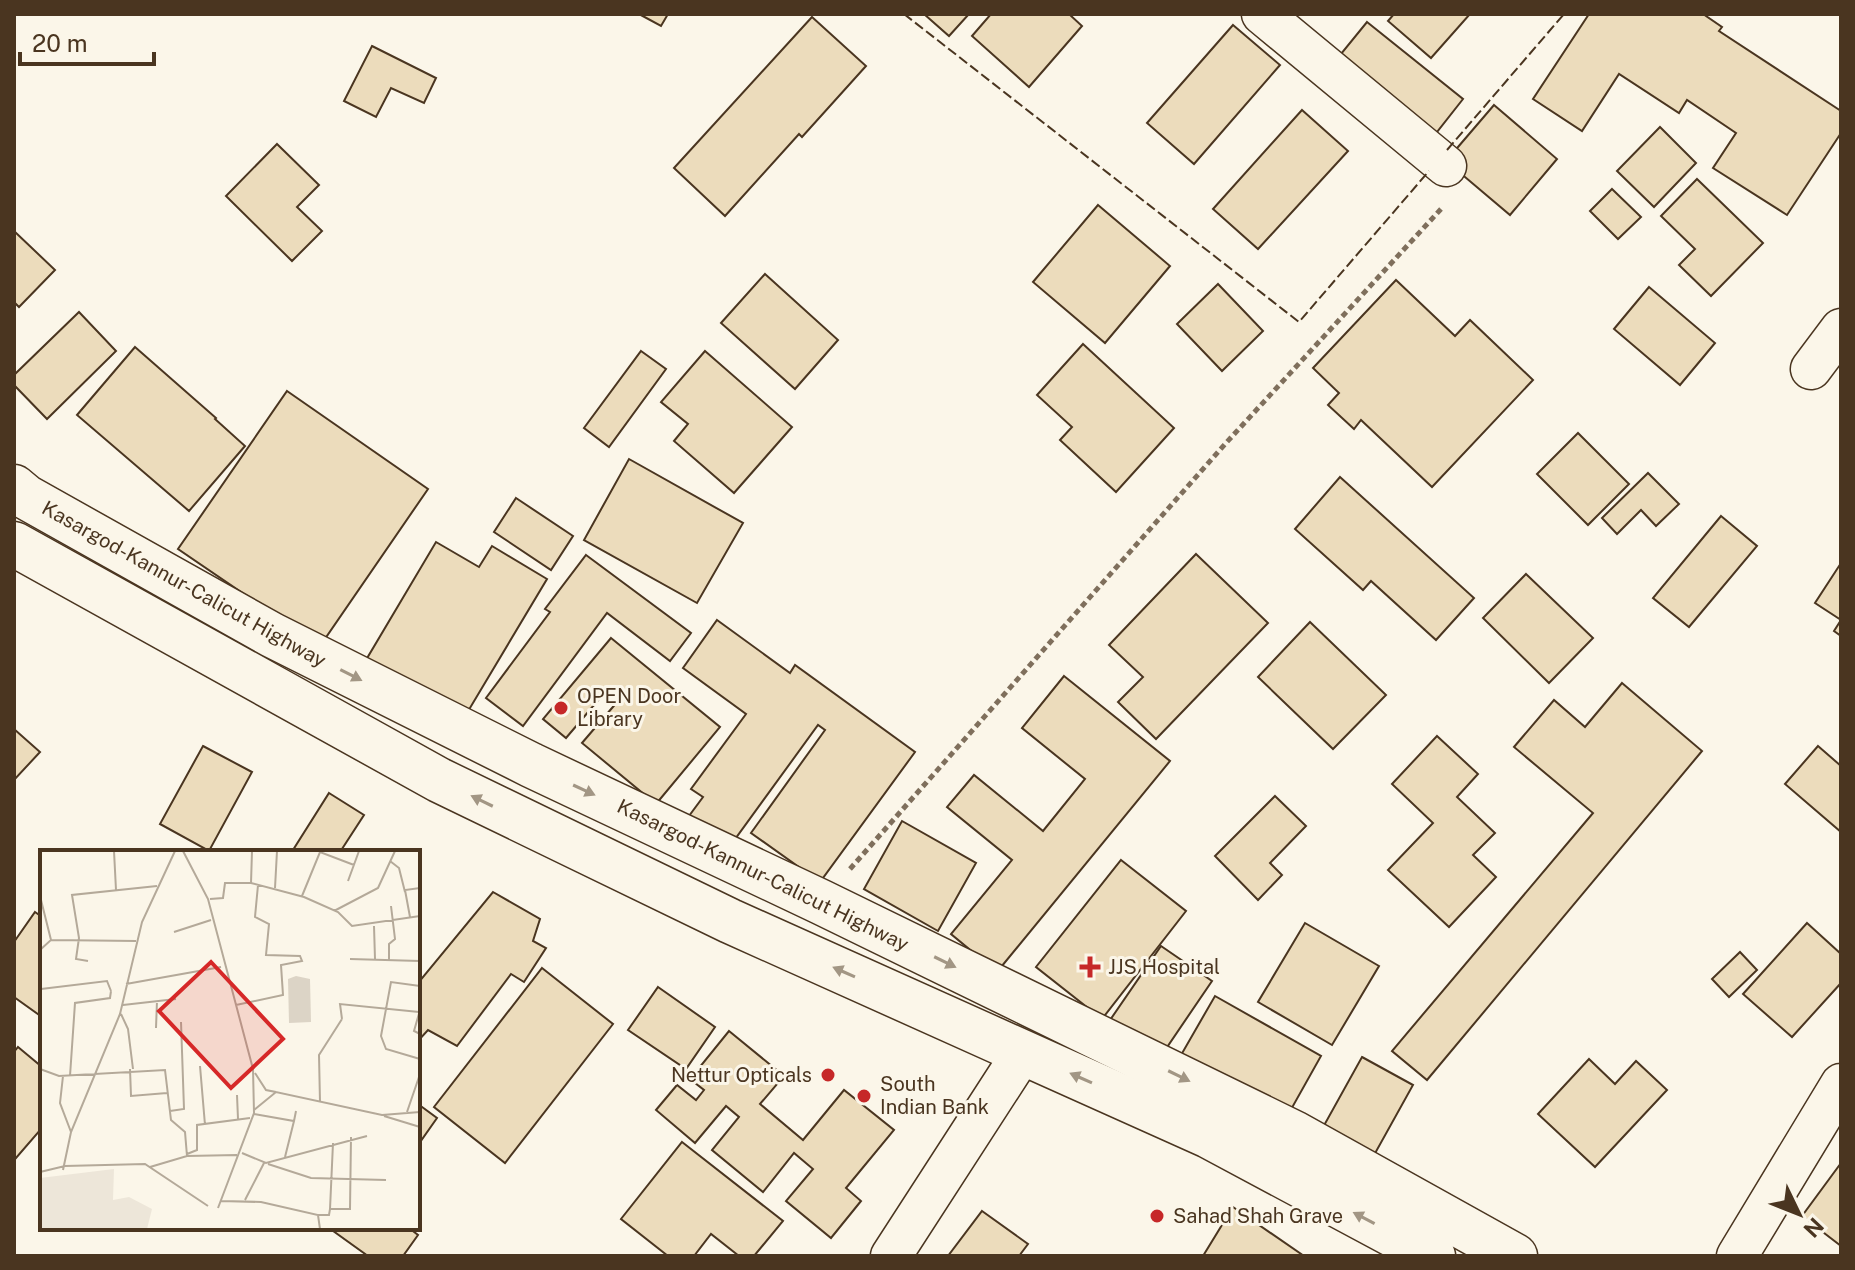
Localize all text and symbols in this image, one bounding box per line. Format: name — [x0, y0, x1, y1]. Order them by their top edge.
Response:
scale bar — [20, 16, 154, 66]
text: 20 m — [32, 29, 88, 57]
street label: Kasargod-Kannur-Calicut Highway — [38, 496, 331, 672]
one-way arrow — [340, 668, 363, 682]
place label: OPEN Door Library — [577, 684, 681, 731]
marker: OPEN Door Library — [552, 699, 570, 717]
one-way arrow — [572, 783, 596, 797]
one-way arrow — [471, 794, 494, 808]
street label: Kasargod-Kannur-Calicut Highway — [613, 794, 913, 956]
inset map — [40, 850, 420, 1230]
place label: JJS Hospital — [1108, 955, 1220, 979]
one-way arrow — [934, 956, 957, 969]
marker: JJS Hospital — [1079, 956, 1101, 978]
one-way arrow — [832, 965, 856, 979]
place label: Nettur Opticals — [671, 1063, 812, 1087]
marker: Nettur Opticals — [819, 1066, 837, 1084]
one-way arrow — [1167, 1070, 1190, 1083]
place label: South Indian Bank — [880, 1072, 989, 1119]
one-way arrow — [1070, 1072, 1093, 1085]
marker: South Indian Bank — [855, 1087, 873, 1105]
north arrow — [1759, 1174, 1839, 1254]
place label: Sahad Shah Grave — [1173, 1204, 1343, 1228]
marker: Sahad Shah Grave — [1148, 1207, 1166, 1225]
one-way arrow — [1353, 1212, 1376, 1225]
text: N — [1798, 1212, 1829, 1243]

